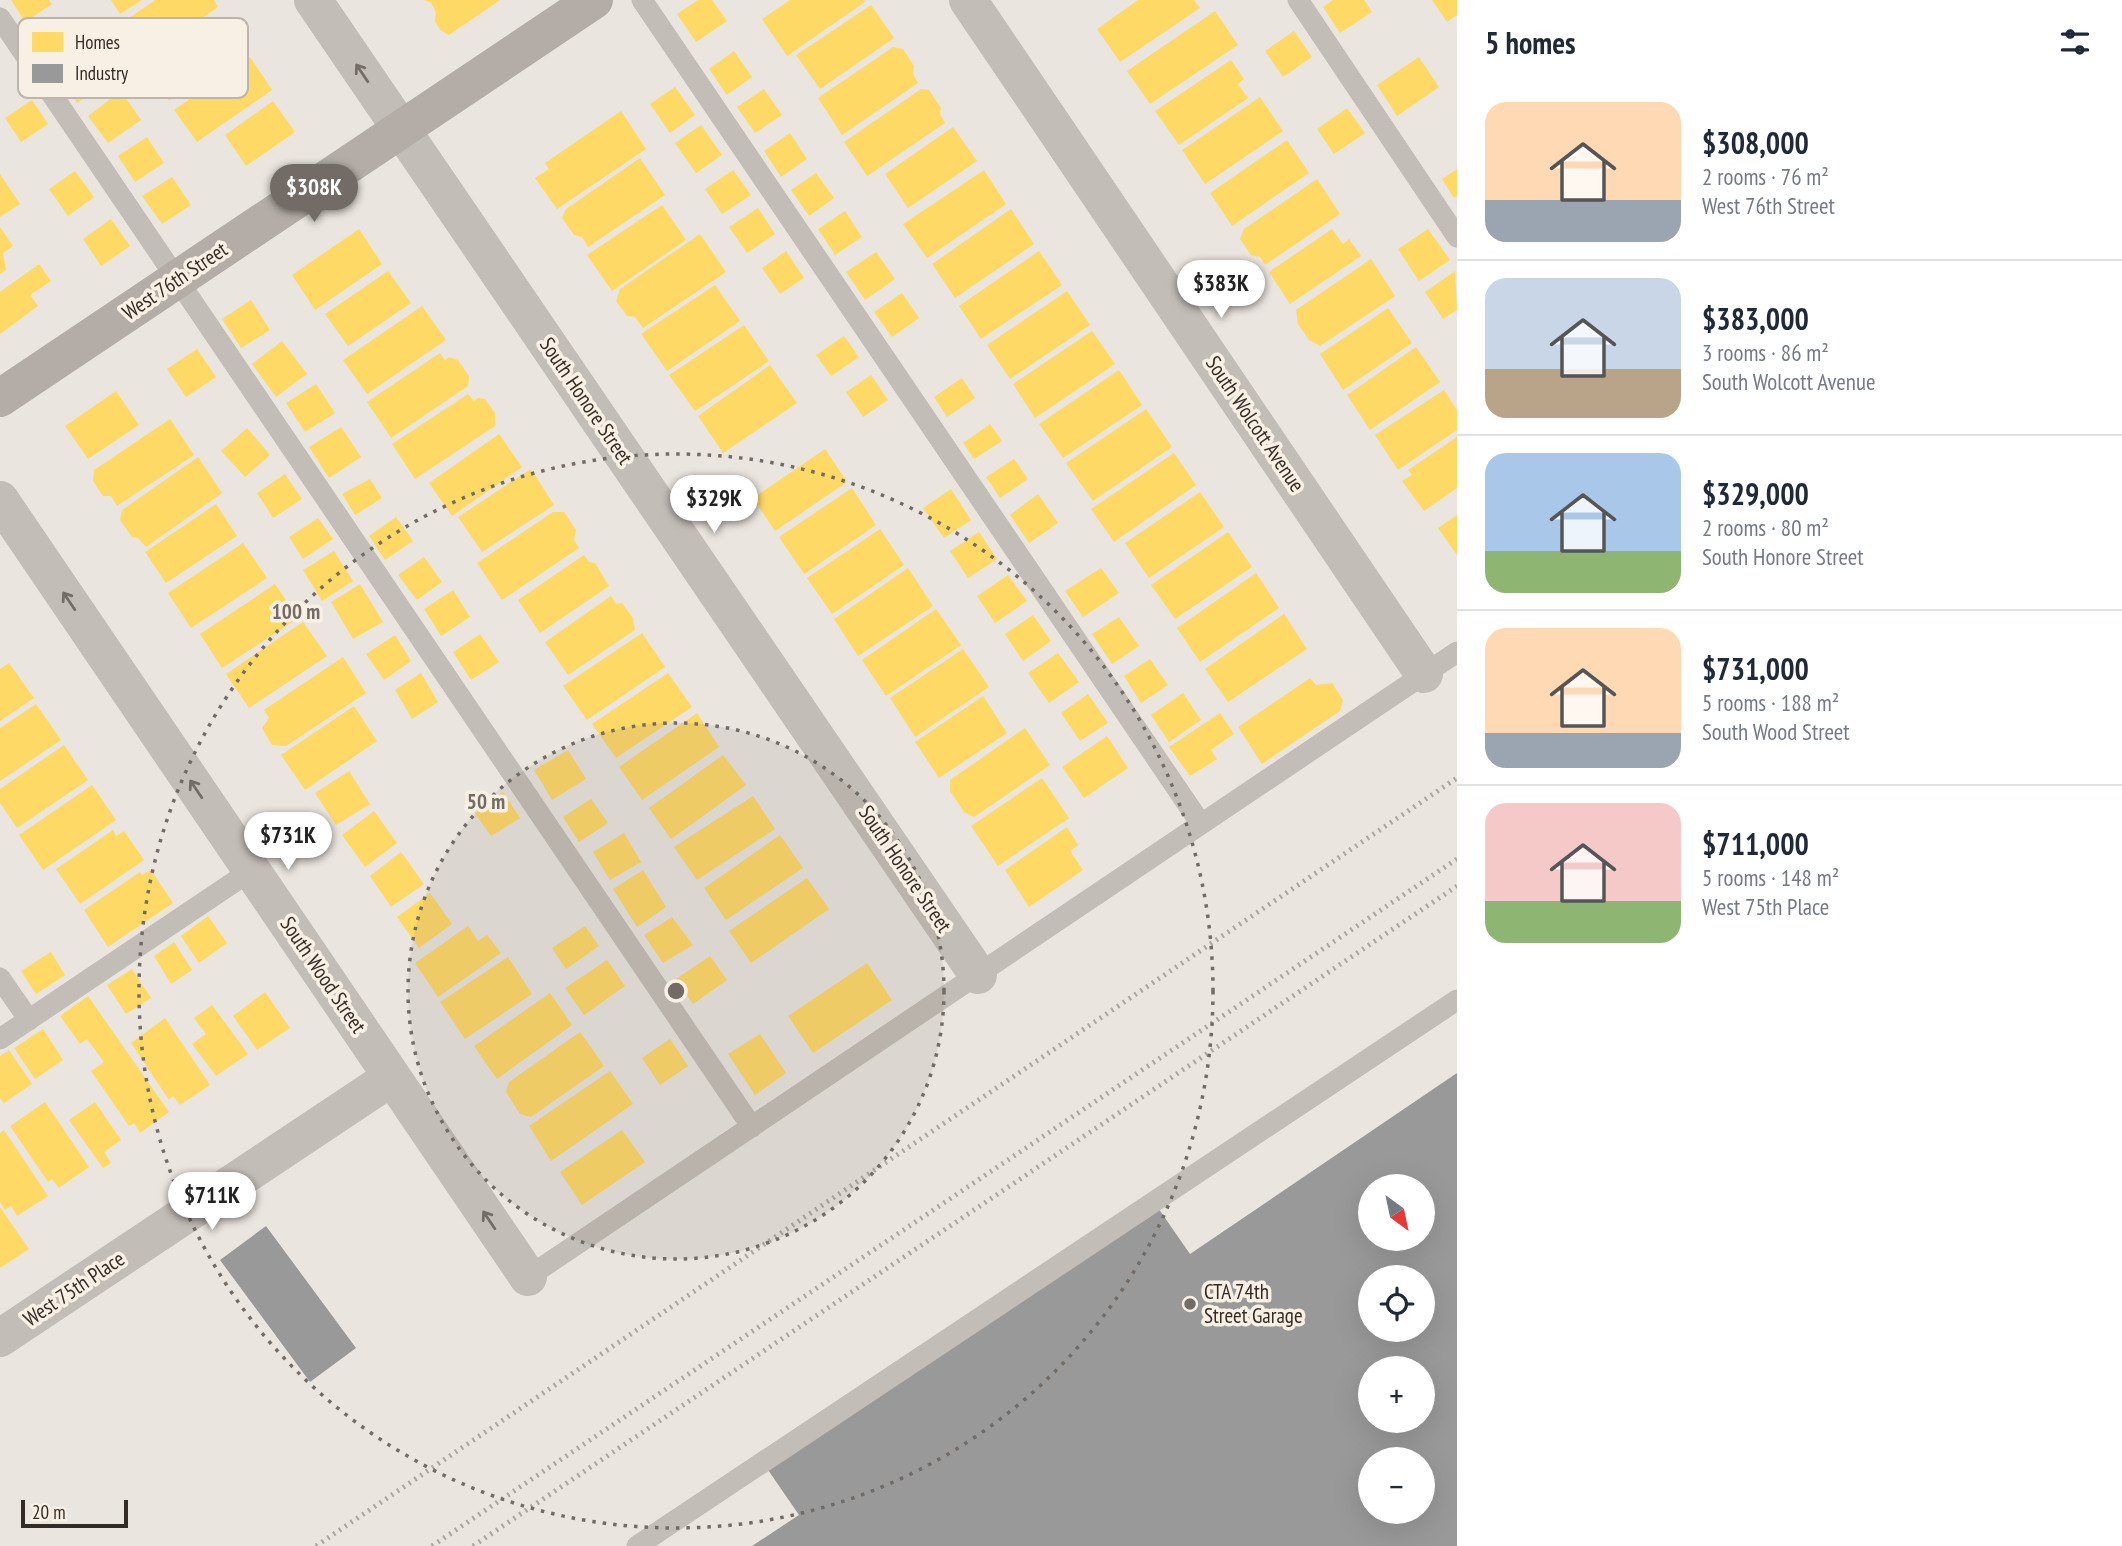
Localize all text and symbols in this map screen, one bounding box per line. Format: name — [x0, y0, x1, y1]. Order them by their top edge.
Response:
legend — [18, 18, 248, 98]
text: 5 homes — [1485, 23, 1576, 62]
icon: filters — [2056, 23, 2094, 61]
text: Homes — [75, 30, 120, 54]
text: Industry — [75, 61, 129, 85]
one-way arrow — [355, 64, 370, 83]
text: $308,000 — [1702, 123, 1809, 162]
icon: home — [1541, 130, 1625, 214]
text: 2 rooms · 76 m² — [1702, 162, 1829, 191]
pin: $308K — [265, 164, 363, 224]
text: $308K — [286, 172, 342, 201]
text: West 76th Street — [1702, 191, 1835, 220]
street label: West 76th Street — [117, 235, 233, 326]
pin: $383K — [1172, 260, 1270, 320]
text: $383K — [1193, 268, 1249, 297]
text: $383,000 — [1702, 299, 1809, 338]
icon: home — [1541, 306, 1625, 390]
street label: South Honore Street — [534, 332, 639, 470]
text: 3 rooms · 86 m² — [1702, 338, 1829, 367]
street label: South Wolcott Avenue — [1200, 351, 1311, 497]
text: South Wolcott Avenue — [1702, 367, 1875, 396]
text: $329,000 — [1702, 474, 1809, 513]
pin: $329K — [665, 476, 763, 535]
icon: home — [1541, 481, 1625, 565]
text: $329K — [686, 483, 742, 512]
text: 2 rooms · 80 m² — [1702, 513, 1829, 542]
text: South Honore Street — [1702, 542, 1864, 571]
one-way arrow — [61, 592, 76, 611]
text: 100 m — [272, 598, 320, 625]
text: $731,000 — [1702, 649, 1809, 688]
icon: home — [1541, 656, 1625, 740]
text: 5 rooms · 188 m² — [1702, 688, 1839, 717]
text: South Wood Street — [1702, 717, 1850, 746]
one-way arrow — [189, 780, 204, 799]
text: 50 m — [467, 788, 505, 815]
street label: South Honore Street — [853, 800, 958, 938]
pin: $731K — [239, 812, 337, 872]
text: $731K — [260, 820, 316, 849]
text: $711,000 — [1702, 824, 1809, 863]
icon: home — [1541, 831, 1625, 915]
text: 5 rooms · 148 m² — [1702, 863, 1839, 892]
text: West 75th Place — [1702, 892, 1829, 921]
street label: South Wood Street — [275, 911, 372, 1038]
centre of rings — [664, 979, 688, 1003]
pin: $711K — [163, 1172, 261, 1232]
north arrow — [1358, 1174, 1435, 1251]
map controls — [1358, 1174, 1435, 1524]
text: $711K — [184, 1180, 240, 1209]
one-way arrow — [482, 1211, 496, 1231]
street label: West 75th Place — [18, 1245, 129, 1332]
button: locate — [1358, 1265, 1435, 1342]
place label: CTA 74th Street Garage — [1204, 1278, 1303, 1329]
marker: CTA 74th Street Garage — [1182, 1296, 1198, 1312]
button: + — [1358, 1356, 1435, 1433]
button: − — [1358, 1447, 1435, 1524]
scale bar — [21, 1497, 128, 1529]
text: 20 m — [32, 1500, 66, 1524]

